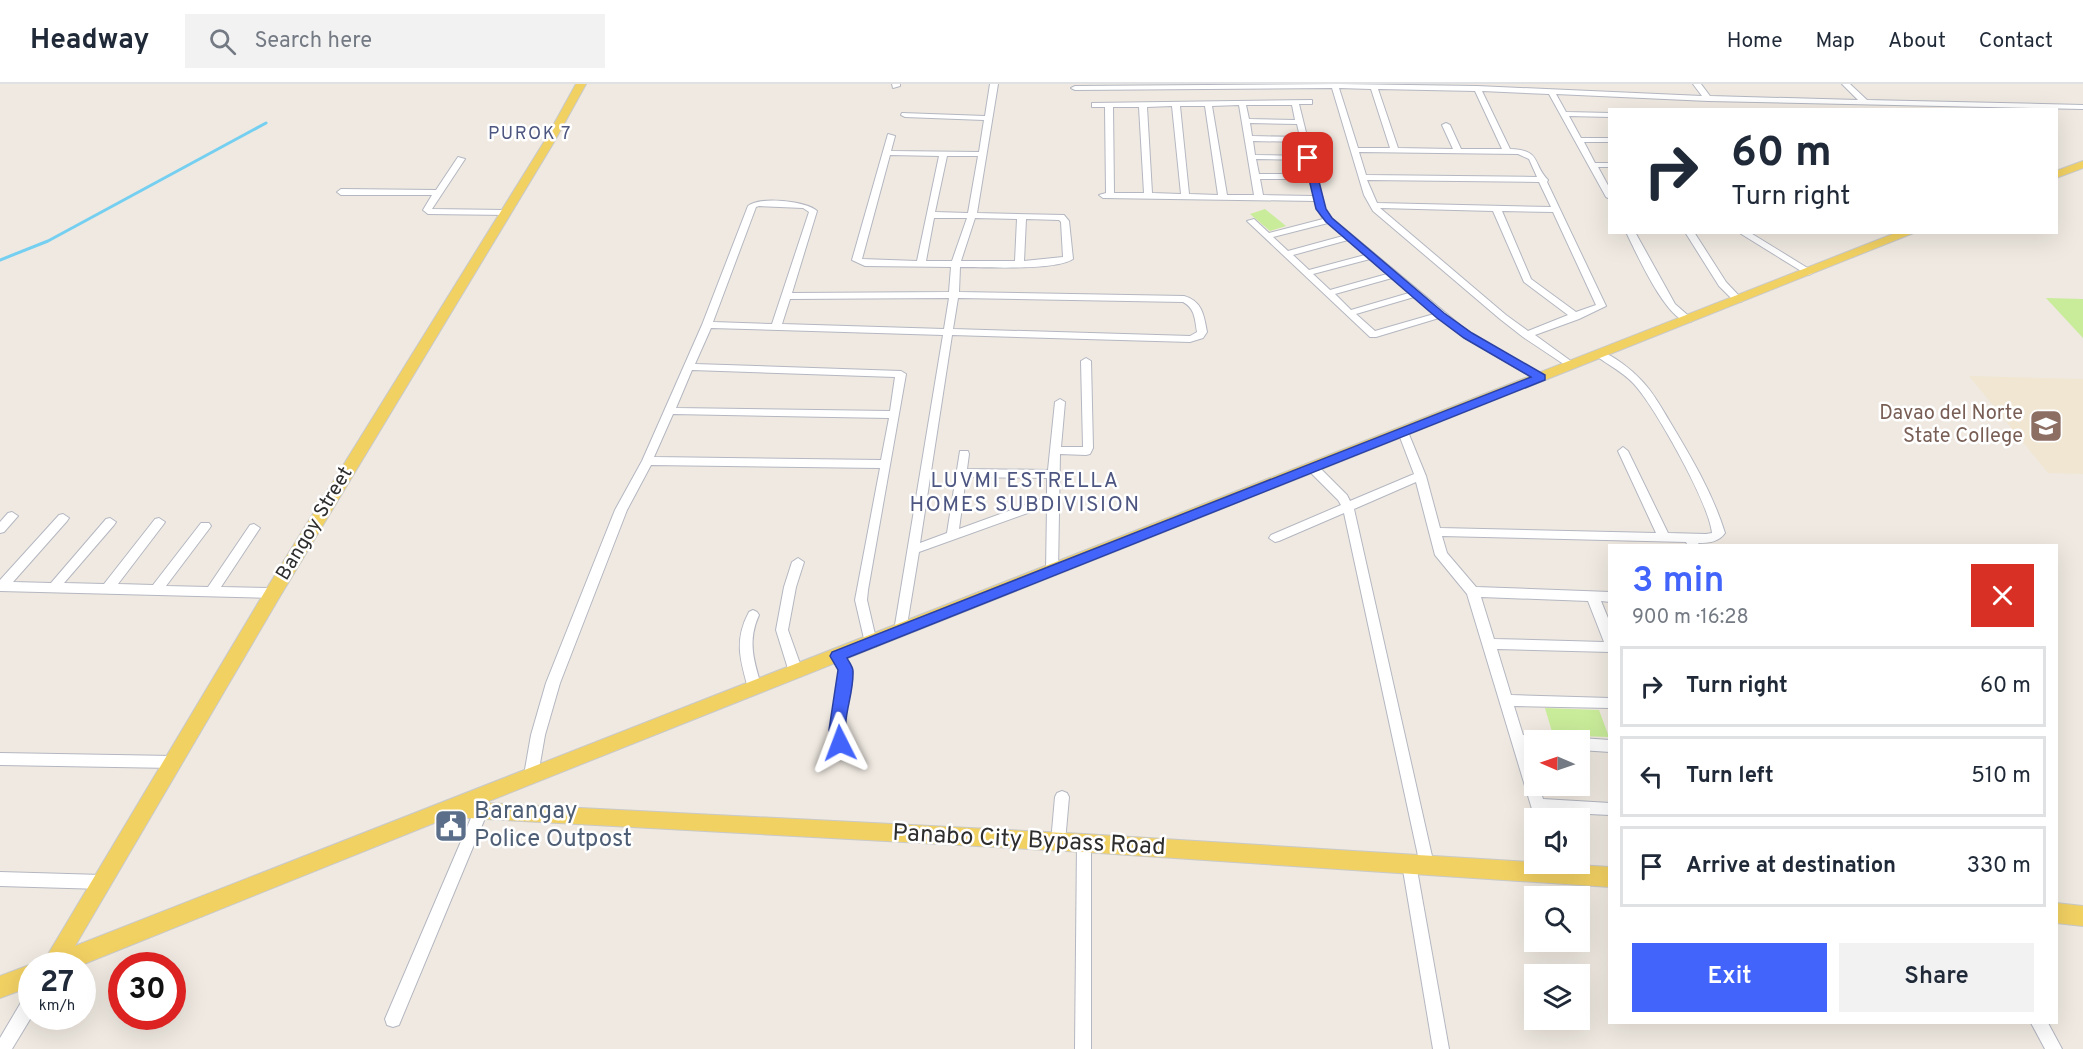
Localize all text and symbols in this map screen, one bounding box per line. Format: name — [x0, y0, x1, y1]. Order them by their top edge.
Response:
search box — [185, 14, 605, 68]
text: Headway — [30, 23, 149, 59]
icon: search — [206, 25, 239, 58]
text: Search here — [254, 28, 372, 55]
text: Home — [1727, 28, 1783, 55]
text: Map — [1816, 28, 1855, 55]
text: About — [1888, 28, 1946, 55]
text: Contact — [1979, 28, 2053, 55]
district label: PUROK 7 — [488, 123, 572, 146]
text: 60 m — [1731, 128, 1832, 181]
pin — [1282, 132, 1333, 183]
icon: right — [1632, 132, 1710, 210]
icon: arrive — [1291, 141, 1324, 174]
text: Turn right — [1731, 180, 1850, 214]
place label: Davao del Norte State College — [1879, 401, 2023, 450]
school or university icon: Davao del Norte State College — [2028, 408, 2064, 444]
street label: Bangoy Street — [271, 462, 359, 586]
district label: LUVMI ESTRELLA HOMES SUBDIVISION — [909, 468, 1141, 519]
text: 3 min — [1632, 559, 1724, 605]
button: close — [1971, 564, 2034, 627]
text: 900 m · 16:28 — [1632, 605, 1749, 631]
icon: right — [1635, 670, 1668, 703]
text: Turn right — [1686, 673, 1788, 700]
text: 60 m — [1980, 673, 2031, 700]
position arrow — [808, 711, 872, 775]
north arrow — [1524, 730, 1590, 796]
map controls — [1524, 730, 1590, 1030]
icon: left — [1635, 760, 1668, 793]
text: Turn left — [1686, 763, 1774, 790]
text: 510 m — [1971, 763, 2031, 790]
place label: Barangay Police Outpost — [474, 797, 632, 855]
public building icon: Barangay Police Outpost — [433, 808, 469, 844]
button: sound — [1524, 808, 1590, 874]
street label: Panabo City Bypass Road — [892, 819, 1166, 863]
icon: arrive — [1635, 850, 1668, 883]
text: Arrive at destination — [1686, 853, 1896, 880]
text: 330 m — [1967, 853, 2031, 880]
button: search — [1524, 886, 1590, 952]
button: Exit — [1632, 943, 1827, 1012]
button: Share — [1839, 943, 2034, 1012]
speed limit sign: 30 — [108, 952, 186, 1030]
button: layers — [1524, 964, 1590, 1030]
text: 27 — [40, 965, 74, 1002]
text: km/h — [39, 997, 75, 1016]

